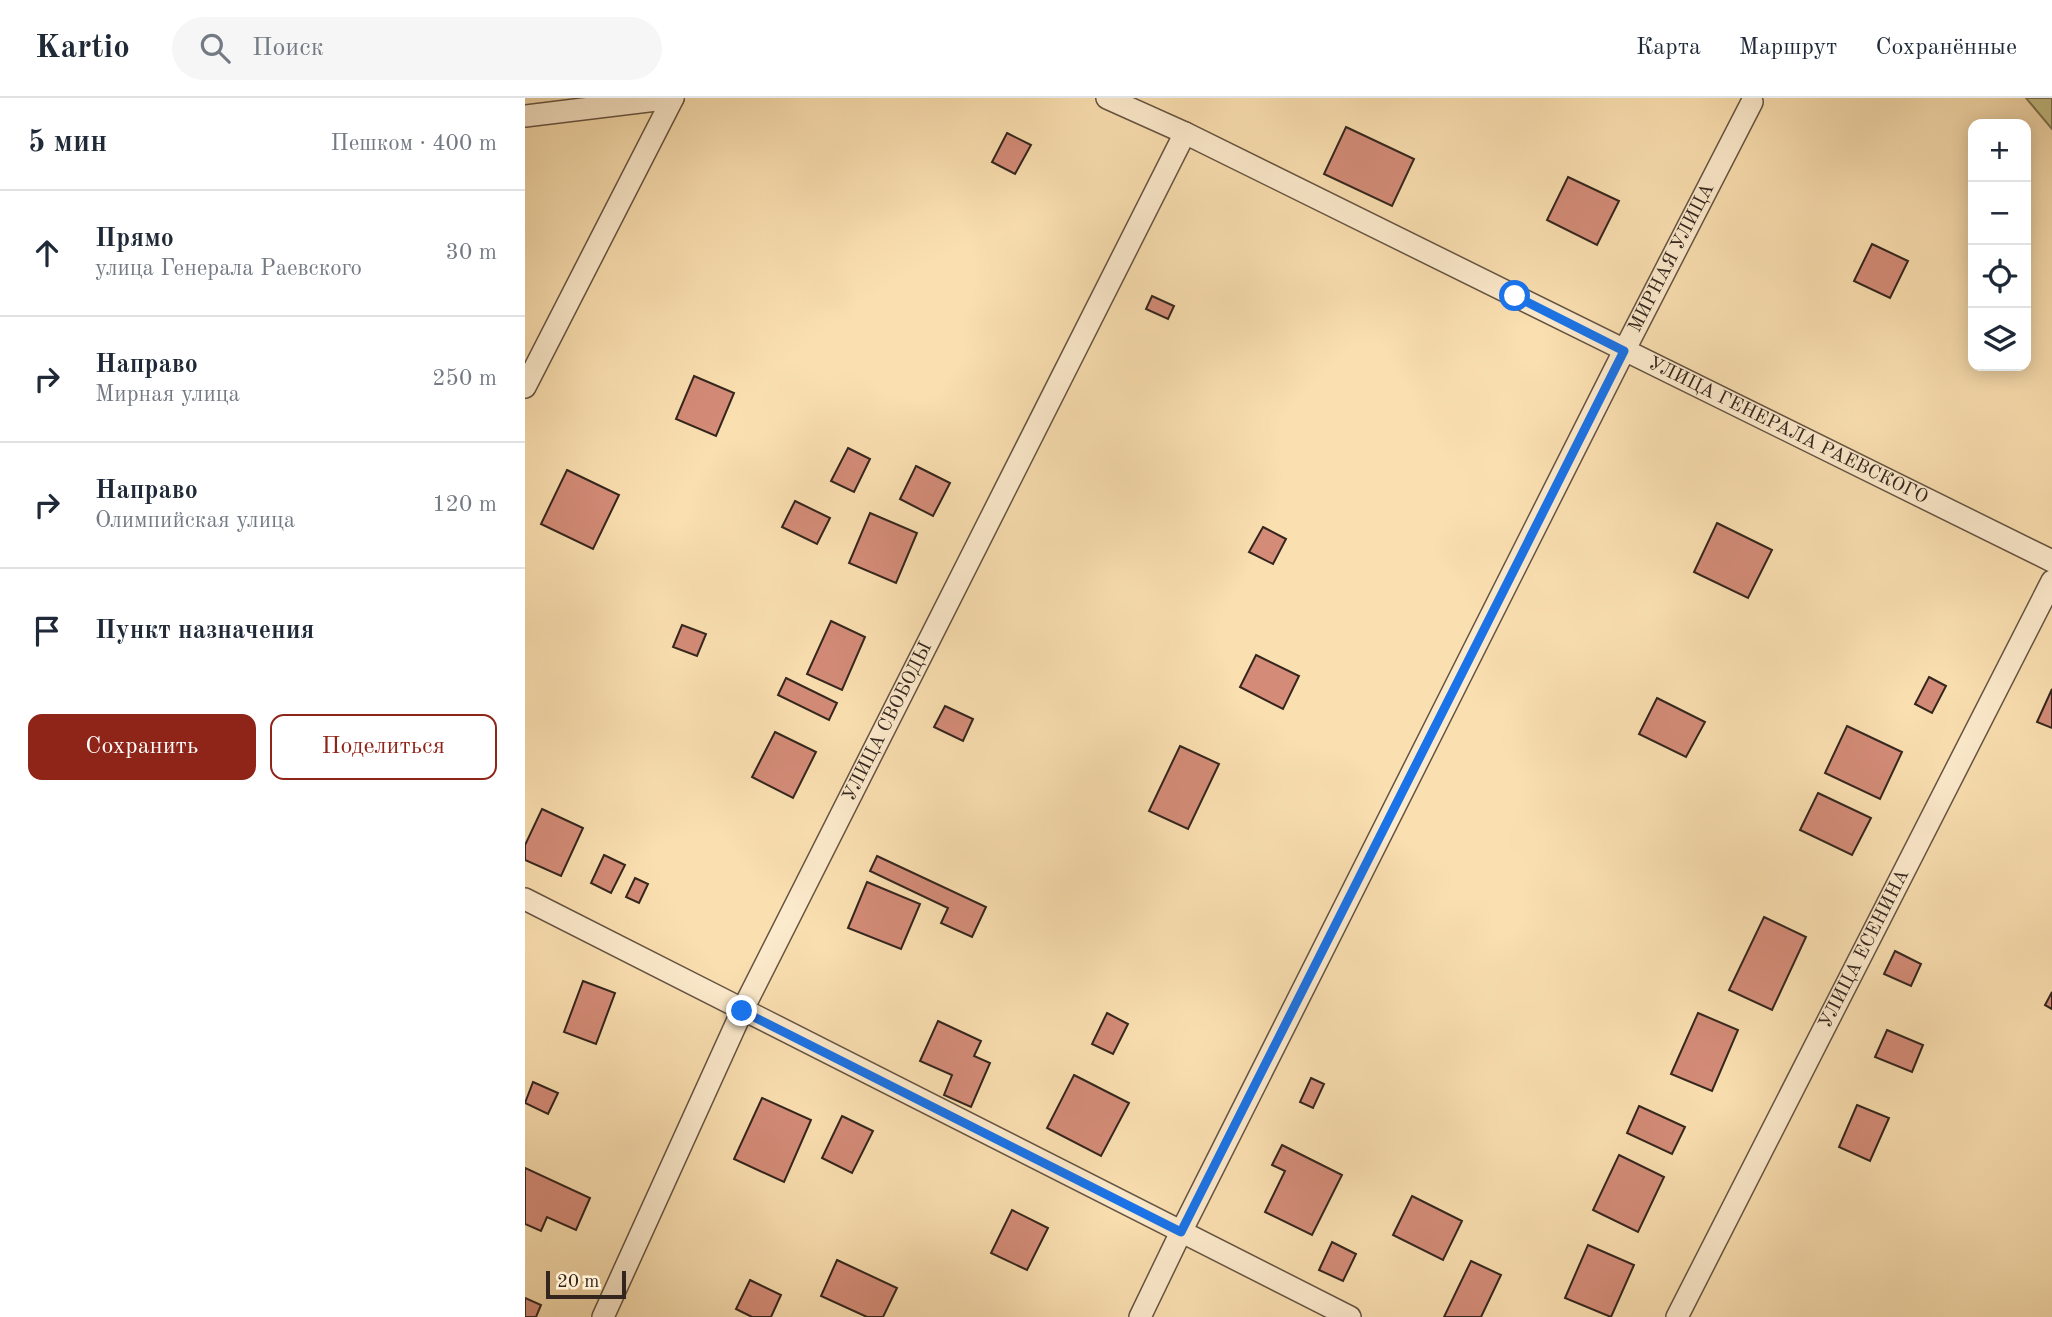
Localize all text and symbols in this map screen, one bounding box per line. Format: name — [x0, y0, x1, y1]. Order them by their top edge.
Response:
search box — [172, 17, 662, 80]
icon: search — [196, 29, 234, 67]
text: Kartio — [35, 32, 130, 65]
text: Поиск — [252, 35, 324, 61]
text: Карта — [1636, 36, 1701, 60]
text: Маршрут — [1739, 36, 1837, 60]
text: Сохранённые — [1875, 36, 2017, 60]
map controls — [1968, 119, 2031, 371]
button: + — [1968, 119, 2031, 182]
text: 5 мин — [28, 128, 107, 158]
text: Пешком · 400 m — [331, 132, 497, 155]
street label: МИРНАЯ УЛИЦА — [1626, 180, 1718, 336]
button: − — [1968, 182, 2031, 245]
text: Прямо — [95, 226, 174, 252]
icon: ahead — [28, 234, 66, 272]
text: 30 m — [446, 241, 497, 264]
button: locate — [1968, 245, 2031, 308]
text: улица Генерала Раевского — [95, 257, 362, 280]
route start — [1499, 280, 1530, 311]
button: layers — [1968, 308, 2031, 371]
text: Направо — [95, 352, 198, 378]
street label: УЛИЦА ГЕНЕРАЛА РАЕВСКОГО — [1645, 354, 1931, 508]
icon: right — [28, 360, 66, 398]
text: 250 m — [432, 367, 497, 390]
text: Мирная улица — [95, 383, 240, 406]
text: Направо — [95, 478, 198, 504]
icon: right — [28, 486, 66, 524]
text: 120 m — [432, 493, 497, 516]
text: Олимпийская улица — [95, 509, 295, 532]
icon: arrive — [28, 612, 66, 650]
text: Пункт назначения — [95, 618, 314, 644]
street label: УЛИЦА СВОБОДЫ — [840, 639, 936, 804]
button: Сохранить — [28, 714, 256, 780]
button: Поделиться — [270, 714, 497, 780]
street label: УЛИЦА ЕСЕНИНА — [1816, 866, 1913, 1032]
route end — [726, 995, 757, 1026]
scale bar — [546, 1268, 627, 1300]
text: 20 m — [557, 1273, 599, 1292]

